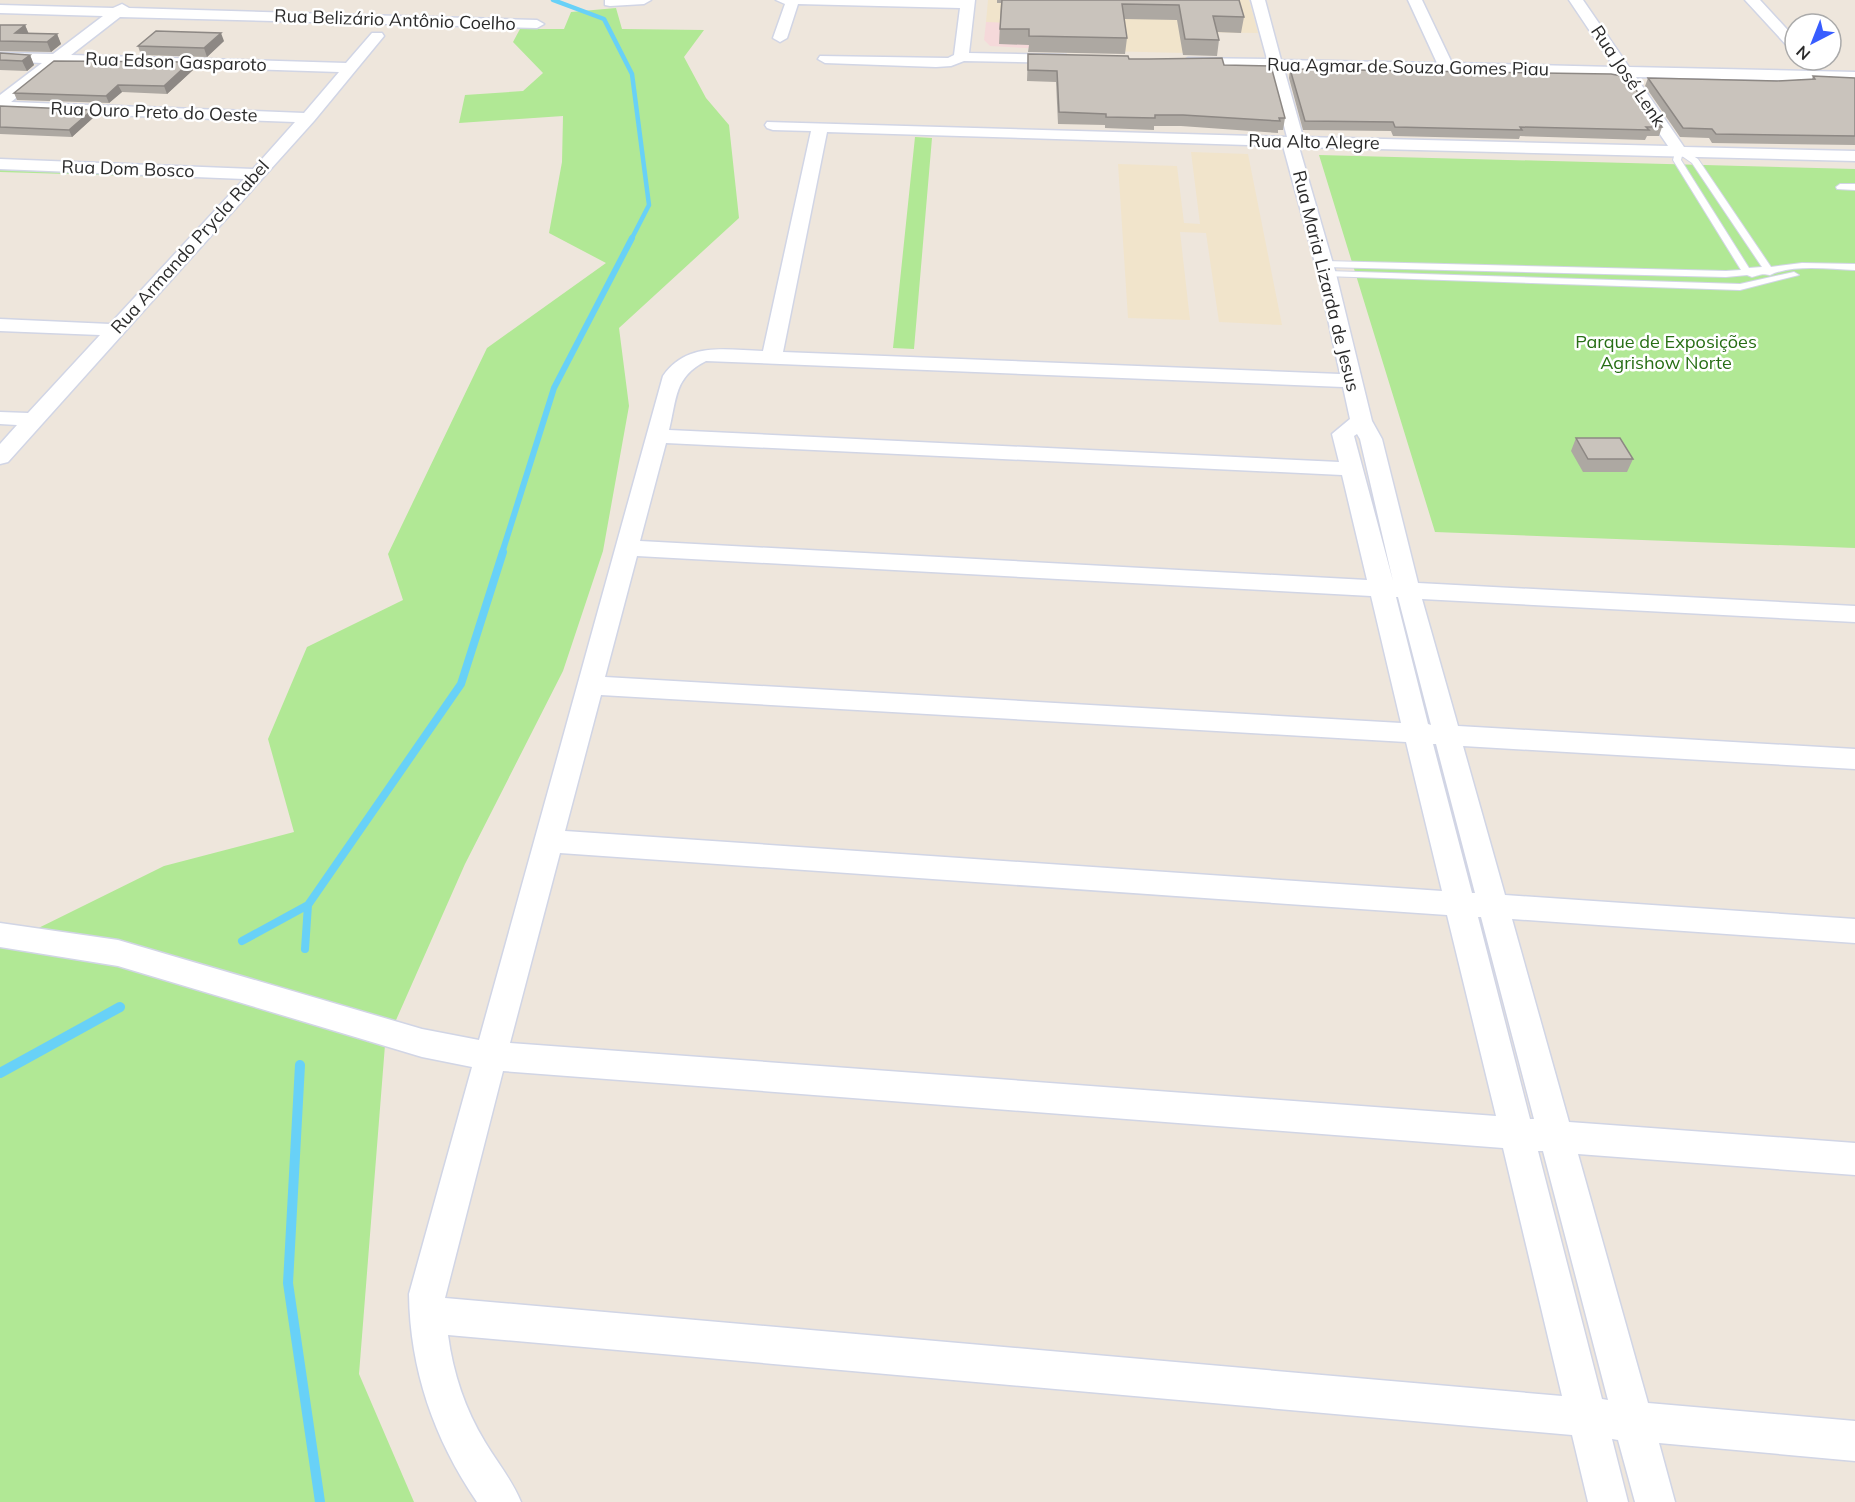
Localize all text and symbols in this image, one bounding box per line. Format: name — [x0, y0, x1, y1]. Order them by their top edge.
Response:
street label: Rua Belizário Antônio Coelho — [274, 4, 516, 35]
north arrow — [1783, 12, 1843, 72]
street label: Rua José Lenk — [1586, 21, 1671, 131]
text: N — [1792, 42, 1814, 65]
street label: Rua Edson Gasparoto — [85, 47, 267, 76]
street label: Rua Agmar de Souza Gomes Piau — [1267, 53, 1549, 80]
street label: Rua Ouro Preto do Oeste — [50, 96, 258, 127]
street label: Rua Alto Alegre — [1248, 129, 1380, 154]
street label: Rua Dom Bosco — [61, 155, 195, 182]
street label: Rua Armando Prycla Rabel — [106, 155, 274, 338]
street label: Rua Maria Lizarda de Jesus — [1288, 168, 1365, 394]
park label: Parque de Exposições Agrishow Norte — [1575, 330, 1757, 374]

